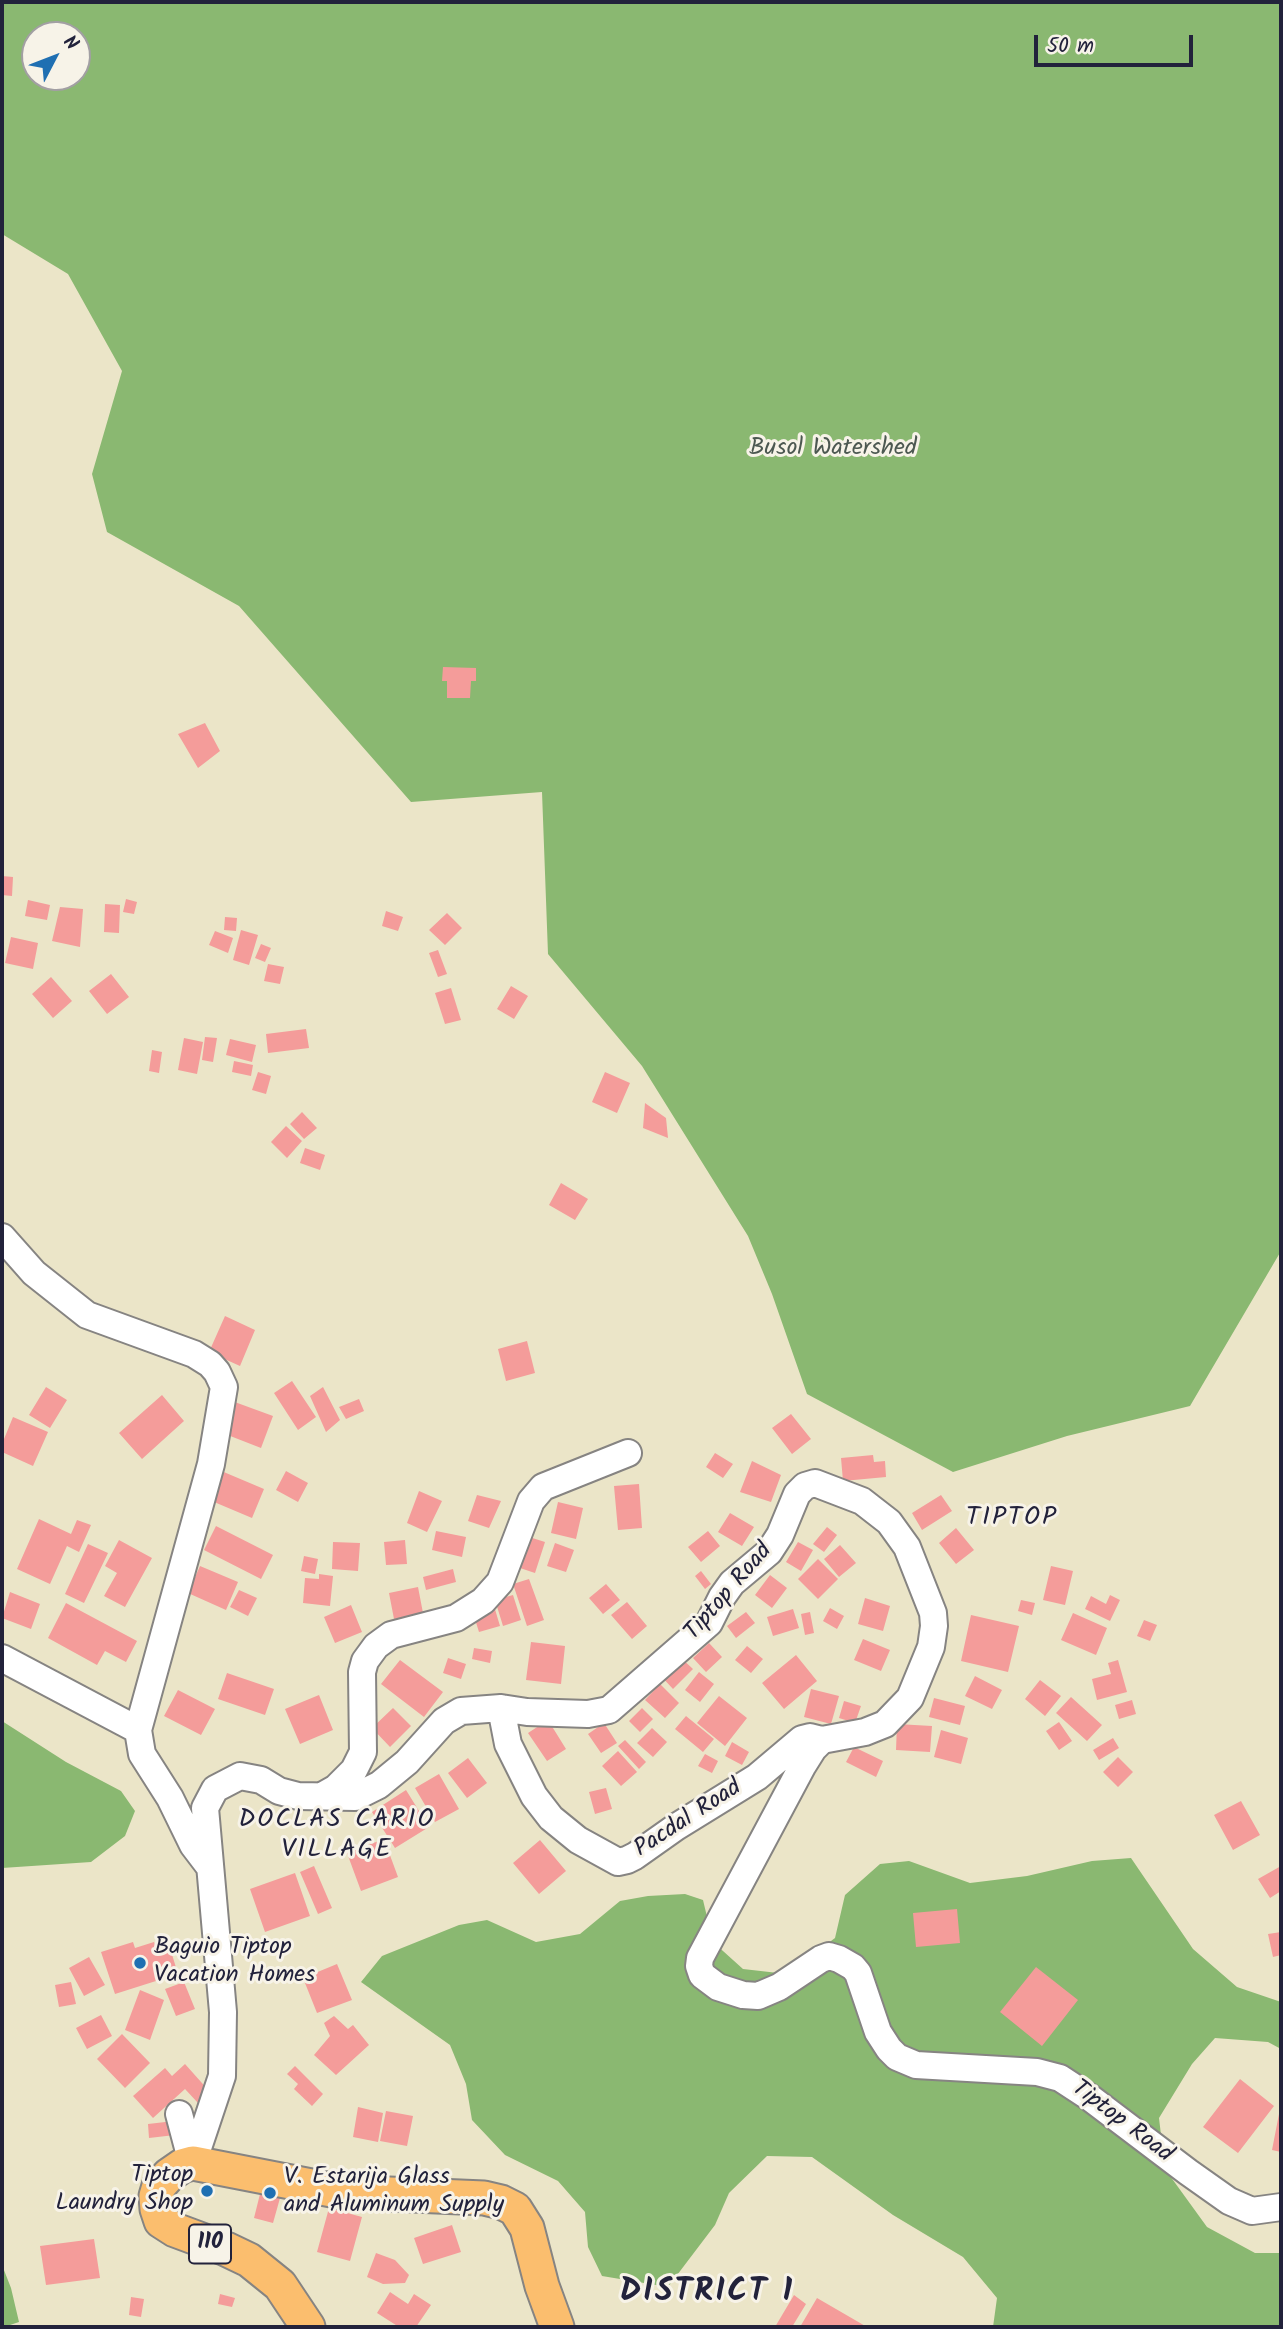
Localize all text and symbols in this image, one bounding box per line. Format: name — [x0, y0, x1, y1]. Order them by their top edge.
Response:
north arrow — [21, 21, 91, 91]
scale bar — [1038, 21, 1197, 65]
text: N — [55, 29, 85, 58]
text: 50 m — [1047, 30, 1094, 63]
park label: Busol Watershed — [749, 436, 917, 464]
district label: TIPTOP — [967, 1504, 1057, 1536]
street label: Tiptop Road — [680, 1538, 780, 1648]
street label: Pacdal Road — [630, 1775, 748, 1865]
district label: DOCLAS CARIO VILLAGE — [240, 1806, 434, 1868]
place label: Baguio Tiptop Vacation Homes — [154, 1935, 315, 1991]
marker: Baguio Tiptop Vacation Homes — [132, 1955, 148, 1971]
street label: Tiptop Road — [1065, 2076, 1177, 2170]
place label: Tiptop Laundry Shop — [56, 2163, 193, 2219]
place label: V. Estarija Glass and Aluminum Supply — [284, 2165, 504, 2221]
marker: Tiptop Laundry Shop — [199, 2183, 215, 2199]
marker: V. Estarija Glass and Aluminum Supply — [262, 2185, 278, 2201]
road number: 110 — [189, 2224, 231, 2264]
district label: DISTRICT 1 — [621, 2276, 793, 2314]

